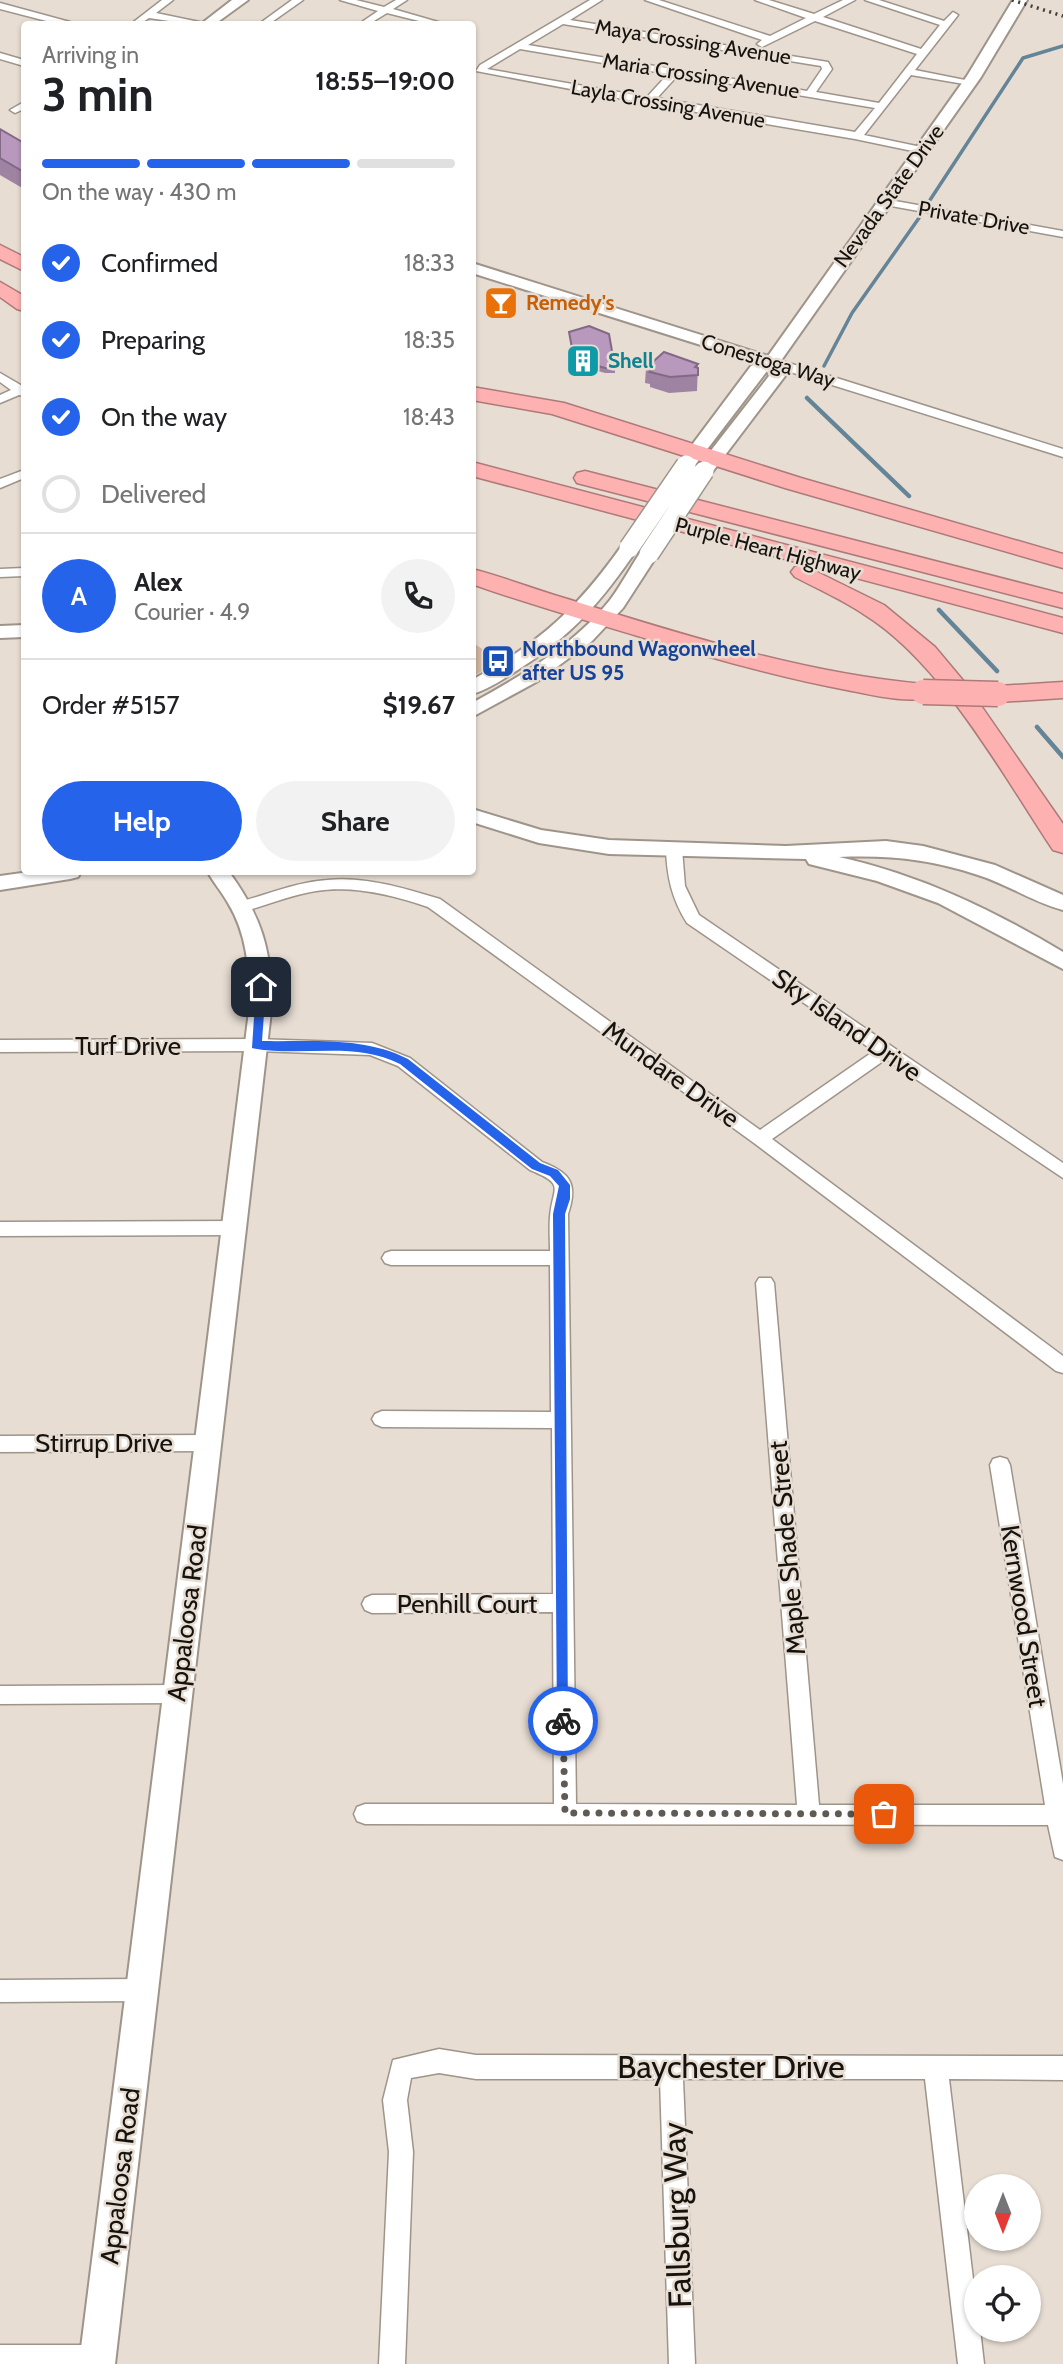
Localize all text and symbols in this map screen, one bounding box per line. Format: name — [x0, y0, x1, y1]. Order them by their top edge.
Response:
street label: Maya Crossing Avenue — [593, 14, 793, 69]
text: Arriving in — [42, 41, 139, 69]
street label: Maria Crossing Avenue — [601, 48, 802, 103]
text: 18:55–19:00 — [315, 65, 455, 97]
text: 3 min — [42, 67, 154, 123]
street label: Layla Crossing Avenue — [569, 74, 767, 133]
street label: Nevada State Drive — [828, 119, 949, 272]
text: On the way · 430 m — [42, 178, 237, 206]
street label: Private Drive — [916, 195, 1032, 240]
icon: check — [42, 244, 80, 282]
text: Confirmed — [101, 247, 218, 279]
text: 18:33 — [404, 249, 455, 277]
bar icon: Remedy's — [482, 284, 520, 322]
place label: Remedy's — [526, 290, 615, 315]
icon: check — [42, 321, 80, 359]
text: Preparing — [101, 324, 205, 356]
text: 18:35 — [404, 326, 455, 354]
street label: Conestoga Way — [698, 328, 838, 393]
building icon: Shell — [564, 342, 602, 380]
place label: Shell — [608, 348, 654, 373]
icon: check — [42, 398, 80, 436]
text: On the way — [101, 401, 227, 433]
text: 18:43 — [403, 403, 455, 431]
text: Delivered — [101, 478, 206, 510]
street label: Purple Heart Highway — [672, 512, 864, 585]
button: phone — [381, 559, 455, 633]
text: Alex — [134, 566, 183, 598]
text: A — [71, 580, 87, 612]
text: Courier · 4.9 — [134, 598, 250, 626]
place label: Northbound Wagonwheel after US 95 — [522, 636, 756, 685]
bus stop icon: Northbound Wagonwheel after US 95 — [479, 642, 517, 680]
text: Order #5157 — [42, 689, 180, 721]
text: $19.67 — [383, 689, 455, 721]
button: Help — [42, 781, 242, 861]
button: Share — [256, 781, 455, 861]
pin — [231, 957, 291, 1017]
street label: Sky Island Drive — [766, 962, 928, 1088]
icon: home — [242, 968, 280, 1006]
street label: Mundare Drive — [596, 1014, 746, 1134]
street label: Turf Drive — [75, 1030, 181, 1062]
street label: Stirrup Drive — [35, 1427, 173, 1459]
street label: Maple Shade Street — [762, 1439, 812, 1657]
street label: Appaloosa Road — [160, 1523, 214, 1703]
street label: Kernwood Street — [994, 1523, 1054, 1710]
street label: Penhill Court — [397, 1588, 538, 1620]
courier — [528, 1686, 598, 1756]
icon: bike — [544, 1702, 582, 1740]
pin — [854, 1784, 914, 1844]
icon: bag — [865, 1795, 903, 1833]
street label: Baychester Drive — [617, 2047, 845, 2086]
street label: Appaloosa Road — [93, 2086, 147, 2266]
street label: Fallsburg Way — [654, 2121, 699, 2309]
north arrow — [964, 2174, 1041, 2250]
map controls — [964, 2174, 1041, 2342]
button: locate — [964, 2265, 1041, 2342]

